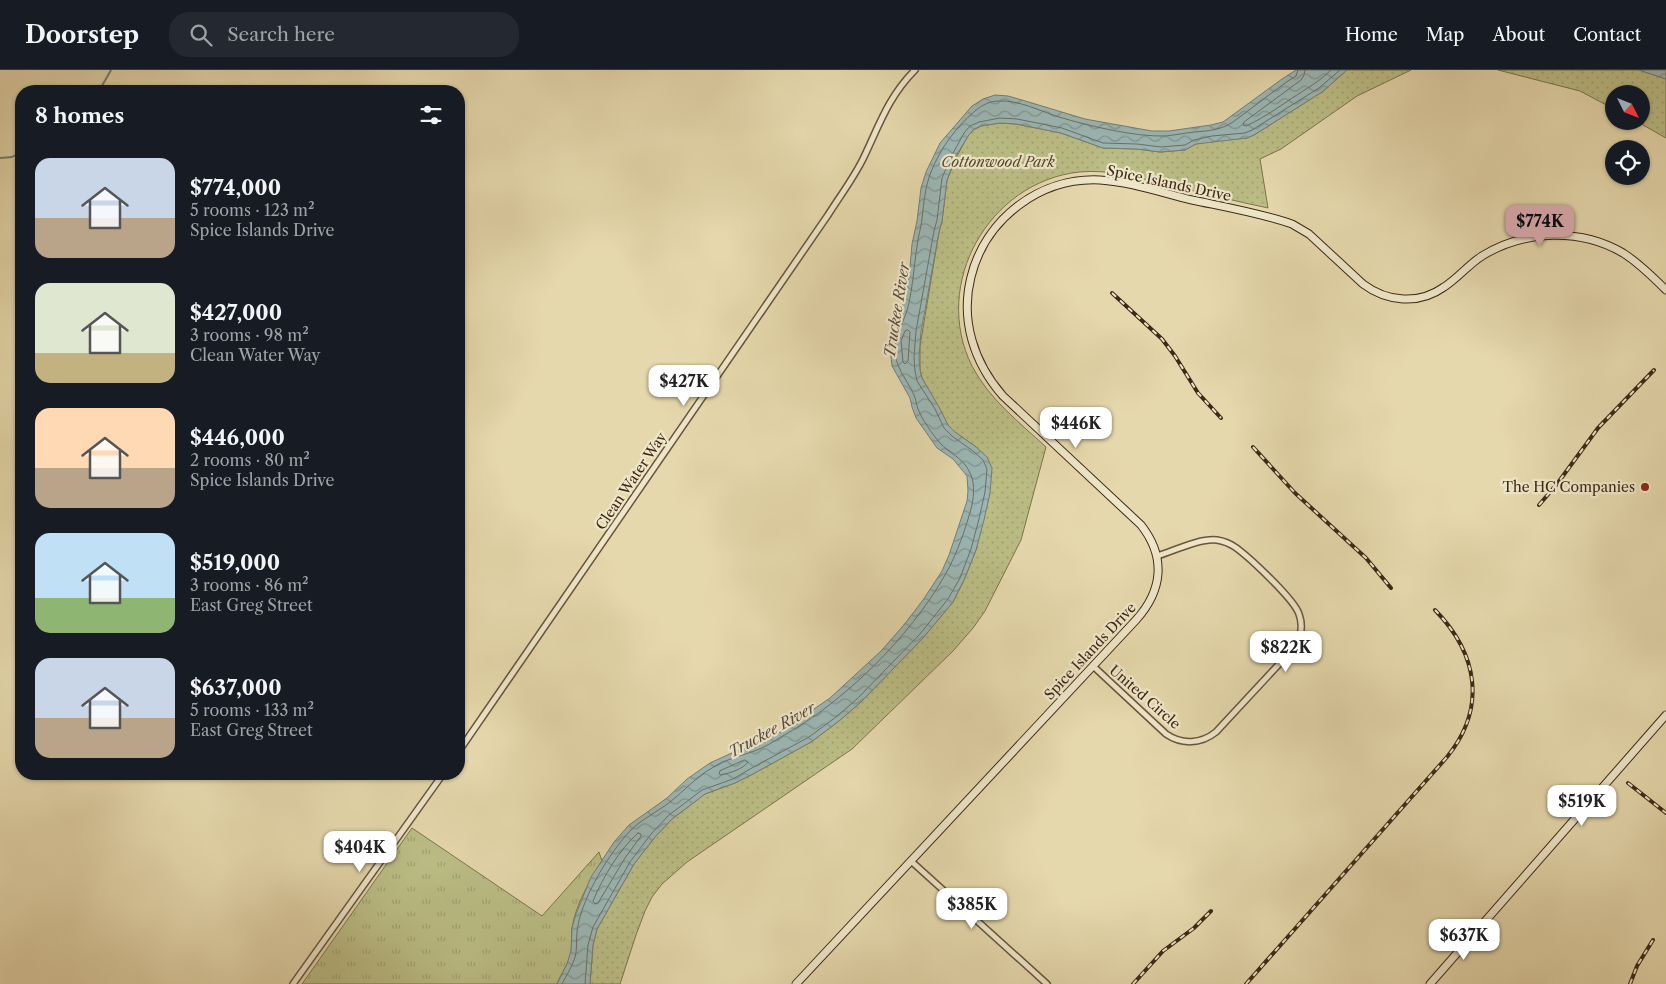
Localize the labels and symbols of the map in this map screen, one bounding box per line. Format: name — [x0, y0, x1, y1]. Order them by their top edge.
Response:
north arrow — [1605, 85, 1650, 130]
park label: Cottonwood Park — [941, 153, 1056, 171]
street label: Spice Islands Drive — [1105, 161, 1233, 205]
pin: $774K — [1505, 204, 1575, 247]
water label: Truckee River — [880, 260, 914, 359]
pin: $427K — [649, 364, 719, 407]
pin: $446K — [1041, 406, 1111, 449]
street label: Clean Water Way — [592, 428, 670, 533]
place label: The HC Companies — [1502, 478, 1635, 496]
marker: The HC Companies — [1639, 481, 1651, 493]
street label: Spice Islands Drive — [1040, 599, 1140, 703]
pin: $822K — [1251, 630, 1321, 673]
street label: United Circle — [1106, 661, 1184, 733]
water label: Truckee River — [725, 697, 819, 761]
pin: $519K — [1547, 784, 1617, 827]
pin: $404K — [325, 830, 395, 873]
pin: $385K — [937, 888, 1007, 930]
pin: $637K — [1429, 918, 1499, 961]

